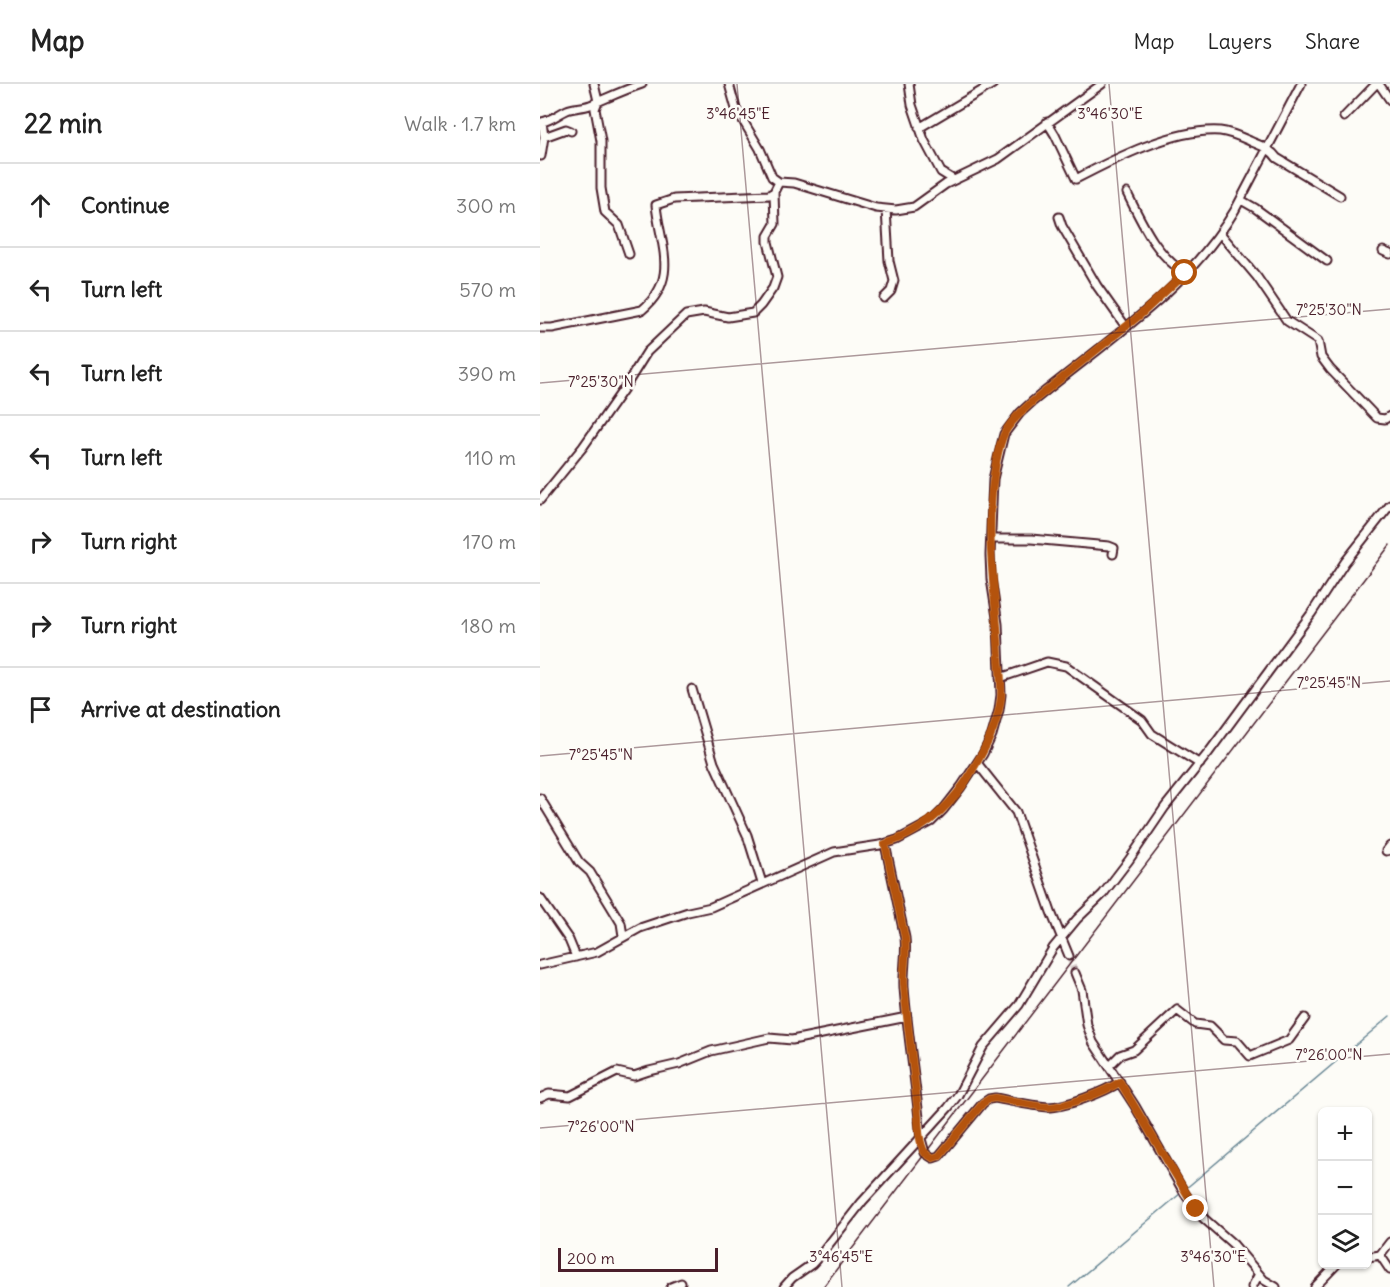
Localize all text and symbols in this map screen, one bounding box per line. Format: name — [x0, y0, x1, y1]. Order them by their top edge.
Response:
text: Map — [30, 23, 84, 59]
text: Map — [1134, 28, 1174, 55]
text: Layers — [1207, 28, 1272, 55]
text: Share — [1305, 28, 1360, 55]
text: 3°46'45"E — [706, 104, 770, 123]
text: 3°46'30"E — [1077, 104, 1143, 123]
text: 22 min — [24, 107, 102, 140]
text: Walk · 1.7 km — [404, 111, 516, 136]
icon: ahead — [24, 189, 57, 222]
text: Continue — [81, 191, 170, 219]
text: 300 m — [456, 193, 516, 218]
route start — [1171, 259, 1197, 285]
icon: left — [24, 273, 57, 306]
text: Turn left — [81, 275, 162, 303]
text: 570 m — [459, 277, 516, 302]
text: 7°25'30"N — [1296, 300, 1362, 319]
icon: left — [24, 357, 57, 390]
text: Turn left — [81, 359, 162, 387]
text: 390 m — [458, 361, 516, 386]
text: 7°25'30"N — [568, 372, 634, 391]
icon: left — [24, 441, 57, 474]
text: Turn left — [81, 443, 162, 471]
text: 110 m — [465, 445, 516, 470]
icon: right — [24, 525, 57, 558]
text: Turn right — [81, 527, 177, 555]
text: 170 m — [463, 529, 516, 554]
icon: right — [24, 609, 57, 642]
text: Turn right — [81, 611, 177, 639]
text: 180 m — [461, 613, 516, 638]
text: 7°25'45"N — [1297, 673, 1361, 692]
icon: arrive — [24, 693, 57, 726]
text: Arrive at destination — [81, 695, 281, 723]
text: 7°25'45"N — [569, 745, 633, 764]
text: 7°26'00"N — [1295, 1045, 1363, 1064]
map controls — [1318, 1107, 1372, 1269]
button: + — [1318, 1107, 1372, 1161]
text: 7°26'00"N — [567, 1117, 635, 1136]
button: − — [1318, 1161, 1372, 1215]
route end — [1182, 1195, 1208, 1221]
button: layers — [1318, 1215, 1372, 1269]
scale bar — [558, 1245, 718, 1272]
text: 3°46'45"E — [809, 1247, 873, 1266]
text: 3°46'30"E — [1180, 1247, 1246, 1266]
text: 200 m — [567, 1248, 615, 1268]

